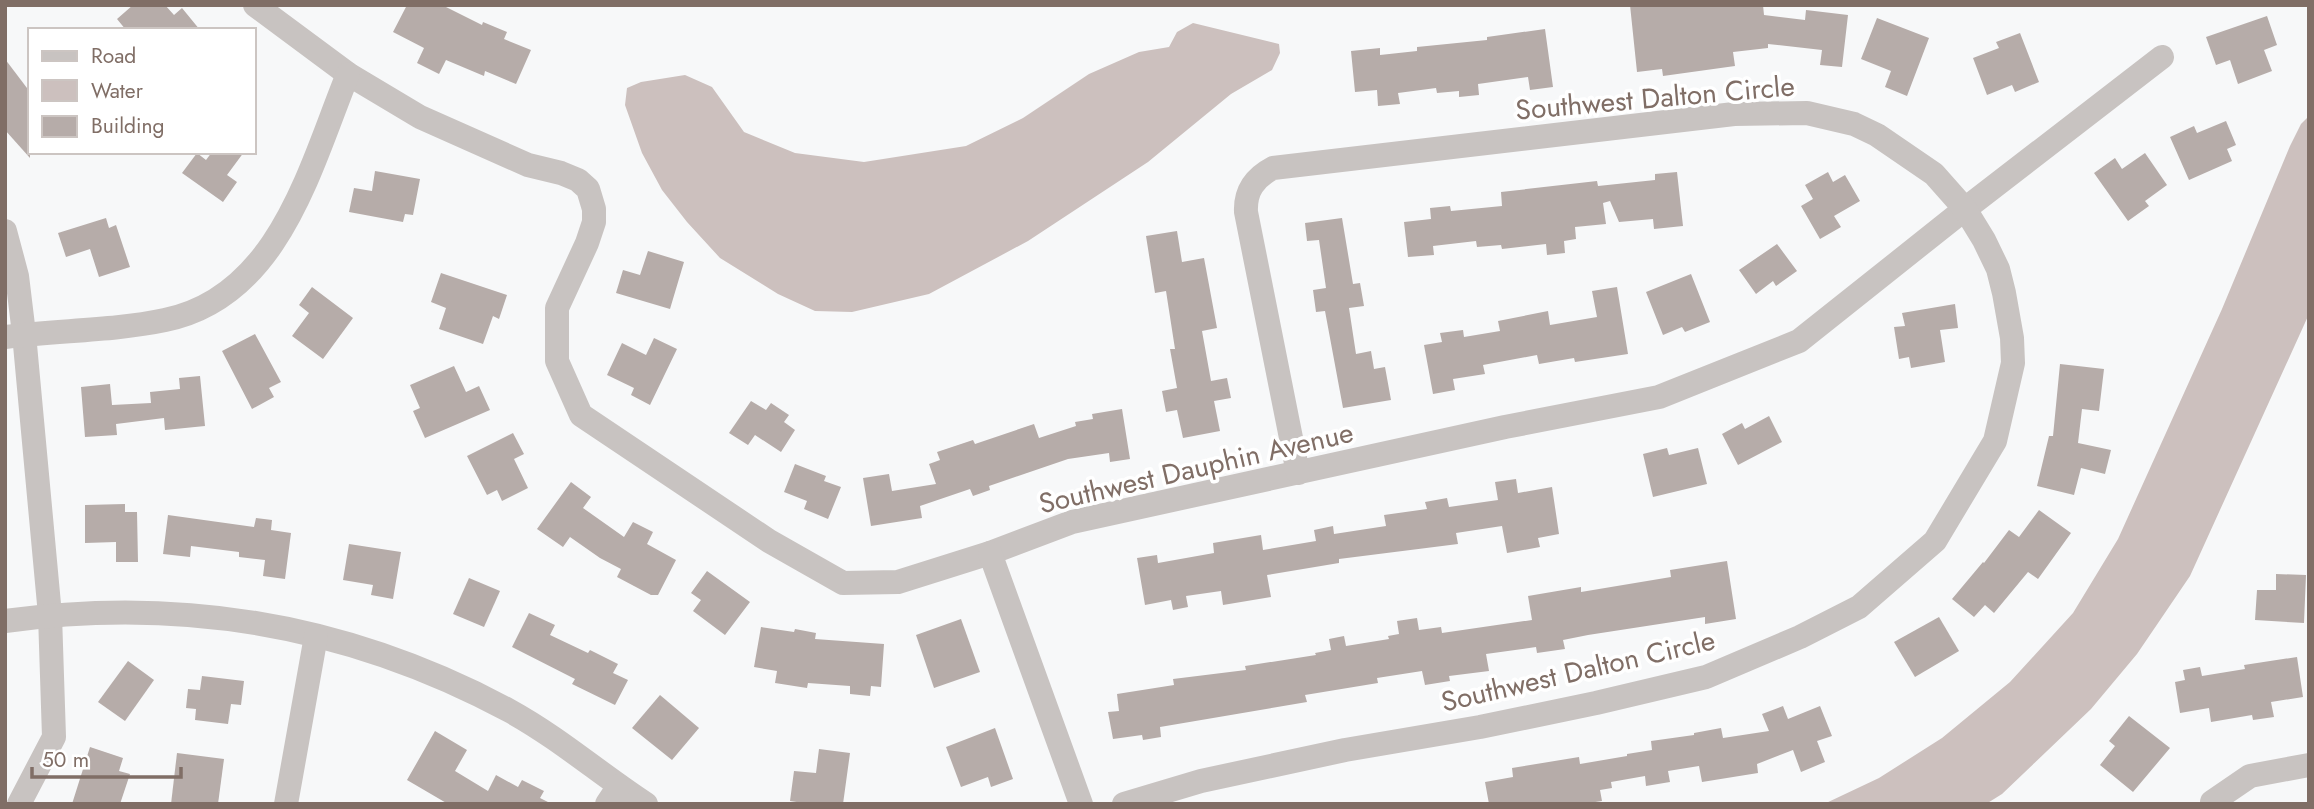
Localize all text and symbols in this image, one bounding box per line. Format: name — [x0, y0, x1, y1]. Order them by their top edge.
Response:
legend — [28, 28, 256, 154]
text: Road — [91, 41, 136, 71]
street label: Southwest Dalton Circle — [1514, 65, 1796, 131]
text: Water — [91, 76, 144, 106]
text: Building — [91, 111, 164, 141]
street label: Southwest Dauphin Avenue — [1035, 412, 1357, 524]
street label: Southwest Dalton Circle — [1437, 620, 1719, 722]
scale bar — [32, 736, 180, 780]
text: 50 m — [42, 745, 89, 775]

